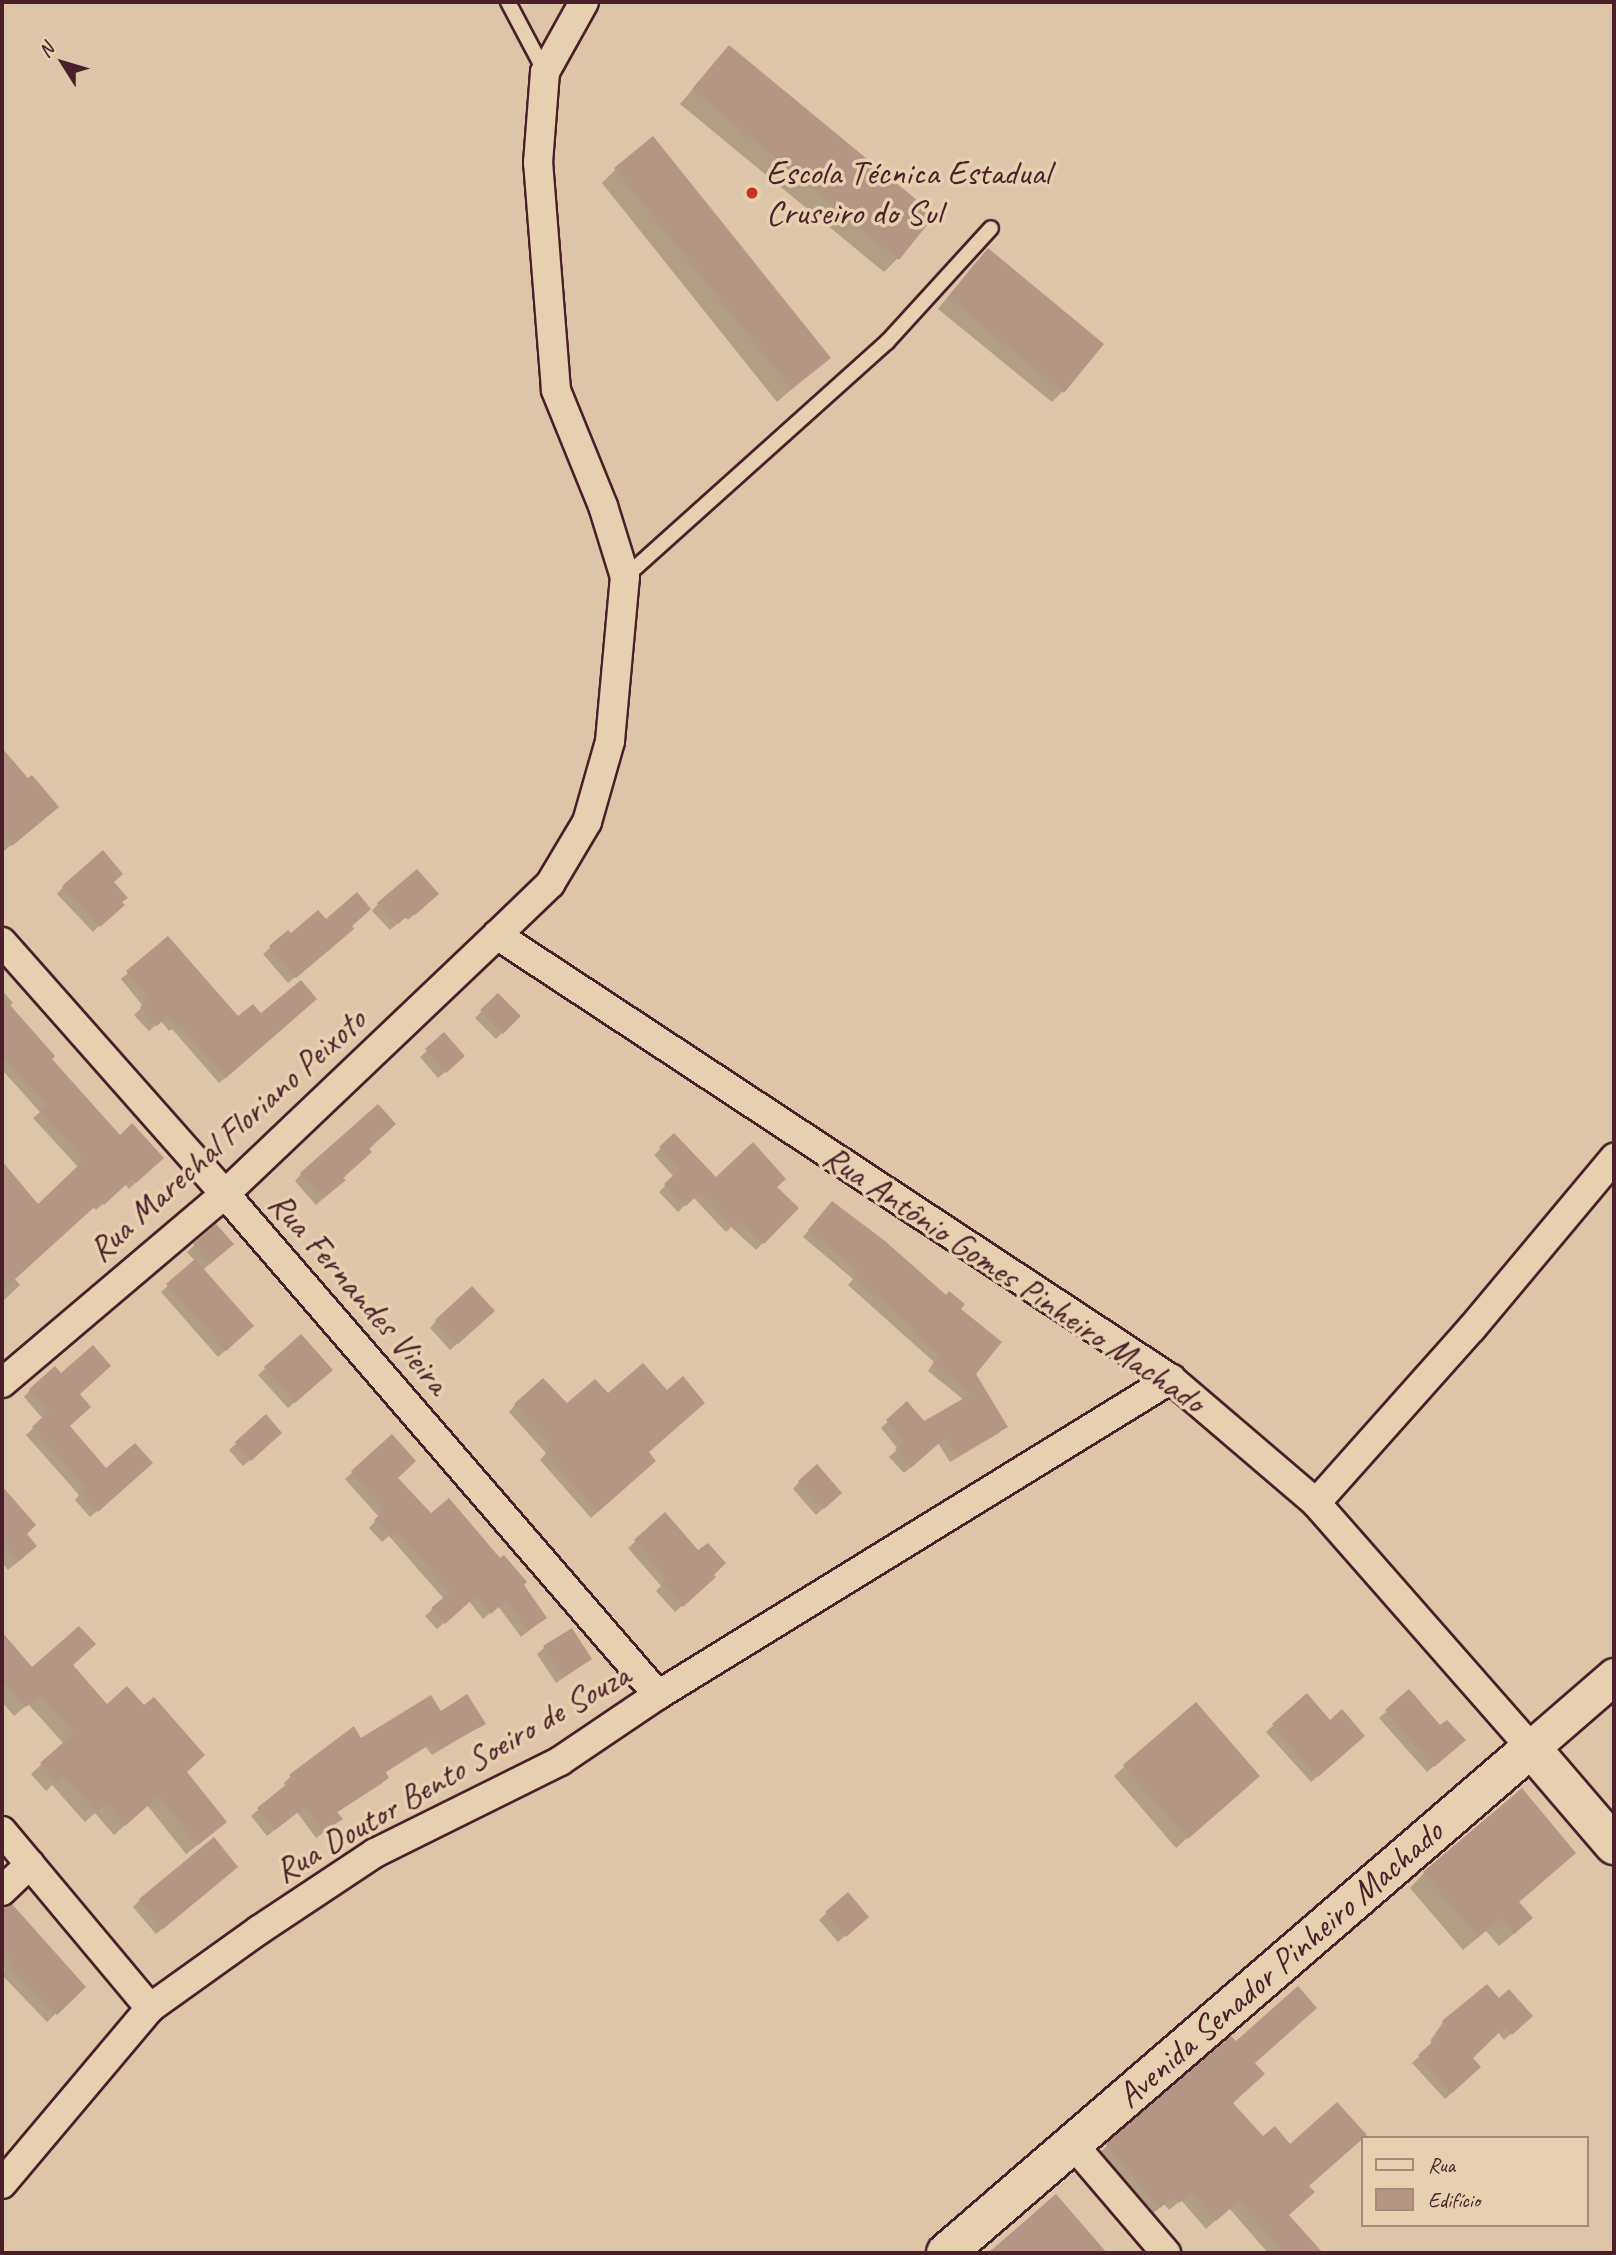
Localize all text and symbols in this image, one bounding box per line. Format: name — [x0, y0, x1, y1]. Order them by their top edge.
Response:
north arrow — [28, 28, 98, 98]
text: N — [33, 38, 59, 62]
place label: Escola Técnica Estadual Cruseiro do Sul — [766, 152, 1051, 234]
marker: Escola Técnica Estadual Cruseiro do Sul — [744, 185, 760, 201]
street label: Rua Marechal Floriano Peixoto — [79, 999, 375, 1271]
street label: Rua Antônio Gomes Pinheiro Machado — [816, 1136, 1212, 1422]
street label: Rua Fernandes Vieira — [260, 1184, 458, 1402]
street label: Rua Doutor Bento Soeiro de Souza — [267, 1654, 637, 1892]
street label: Avenida Senador Pinheiro Machado — [1108, 1811, 1452, 2117]
legend — [1360, 2136, 1588, 2227]
text: Rua — [1428, 2152, 1455, 2178]
text: Edifício — [1428, 2187, 1480, 2213]

